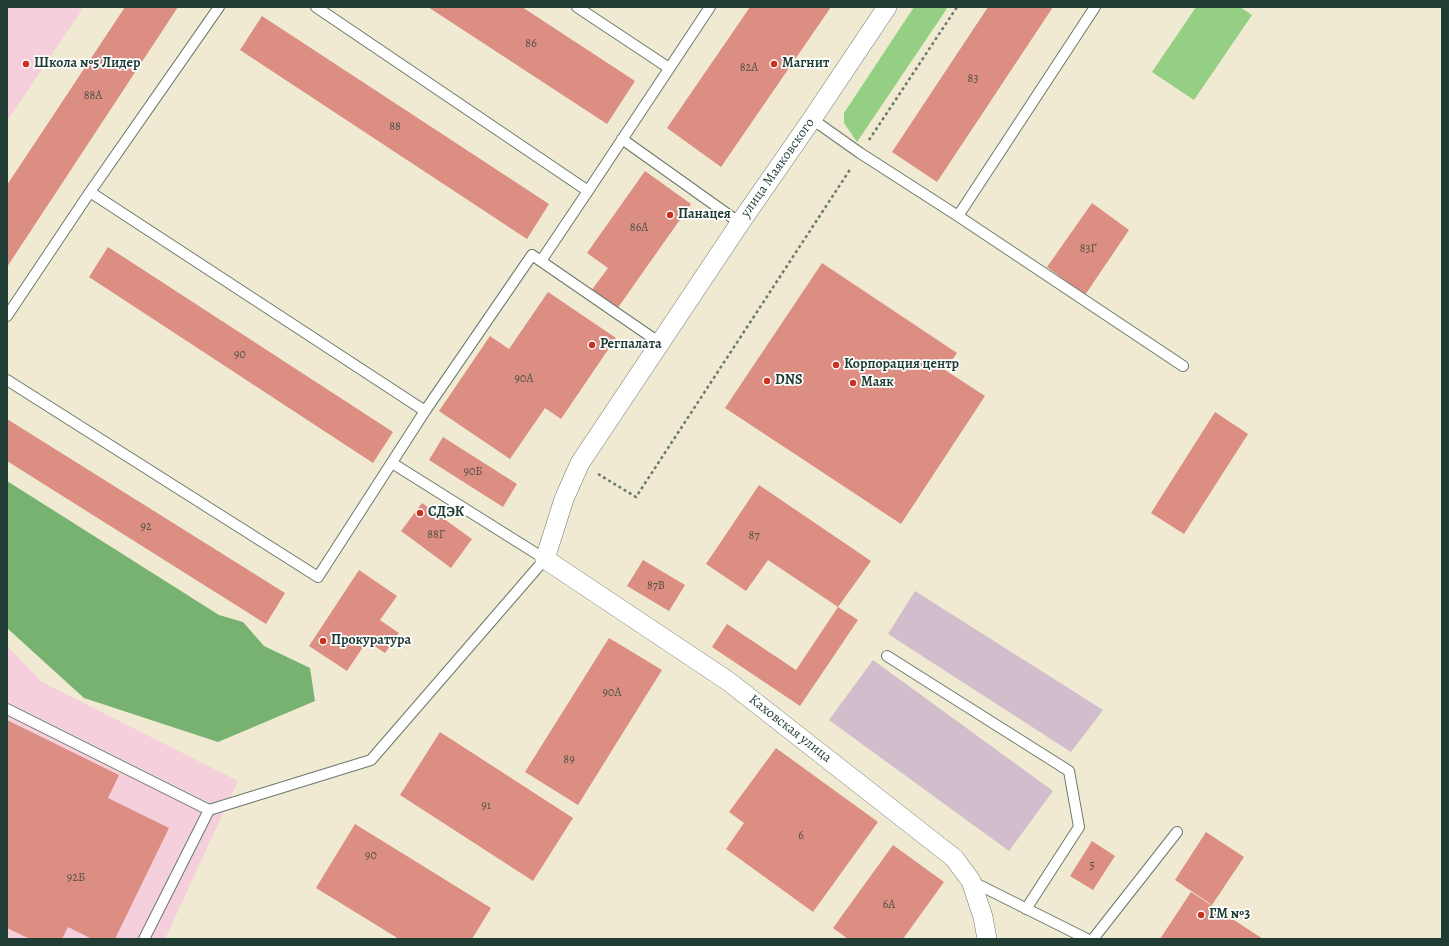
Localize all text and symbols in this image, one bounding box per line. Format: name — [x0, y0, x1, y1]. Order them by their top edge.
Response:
house number: 86 — [525, 37, 537, 51]
place label: Школа №5 Лидер — [34, 56, 141, 72]
place label: Магнит — [782, 56, 829, 72]
marker: Школа №5 Лидер — [21, 59, 31, 69]
marker: Магнит — [769, 59, 779, 69]
house number: 82А — [740, 61, 758, 75]
house number: 83 — [968, 72, 978, 86]
house number: 88А — [84, 89, 102, 103]
street label: улица Маяковского — [738, 115, 818, 221]
house number: 88 — [389, 120, 401, 134]
place label: Панацея — [678, 207, 731, 223]
marker: Панацея — [665, 210, 675, 220]
house number: 86А — [630, 221, 648, 235]
house number: 83Г — [1080, 242, 1096, 256]
place label: Регпалата — [600, 337, 662, 353]
marker: Регпалата — [587, 340, 597, 350]
house number: 90 — [234, 348, 246, 362]
place label: Корпорация центр — [844, 357, 959, 373]
marker: Корпорация центр — [831, 360, 841, 370]
house number: 90А — [515, 372, 533, 386]
place label: DNS — [775, 373, 802, 389]
place label: Маяк — [861, 375, 894, 391]
marker: DNS — [762, 376, 772, 386]
marker: Маяк — [848, 378, 858, 388]
house number: 90Б — [463, 465, 483, 479]
place label: СДЭК — [428, 505, 464, 521]
marker: СДЭК — [415, 508, 425, 518]
house number: 92 — [140, 520, 152, 534]
house number: 88Г — [427, 528, 445, 542]
house number: 87 — [749, 529, 759, 543]
house number: 87В — [647, 579, 665, 593]
place label: Прокуратура — [331, 633, 411, 649]
marker: Прокуратура — [318, 636, 328, 646]
house number: 90А — [603, 686, 621, 700]
street label: Каховская улица — [745, 691, 835, 767]
house number: 89 — [563, 753, 575, 767]
house number: 91 — [481, 799, 491, 813]
house number: 6 — [798, 829, 804, 843]
house number: 90 — [365, 849, 377, 863]
house number: 5 — [1089, 859, 1095, 873]
house number: 92Б — [67, 871, 85, 885]
house number: 6А — [883, 898, 895, 912]
place label: ГМ №3 — [1209, 907, 1250, 923]
marker: ГМ №3 — [1196, 910, 1206, 920]

